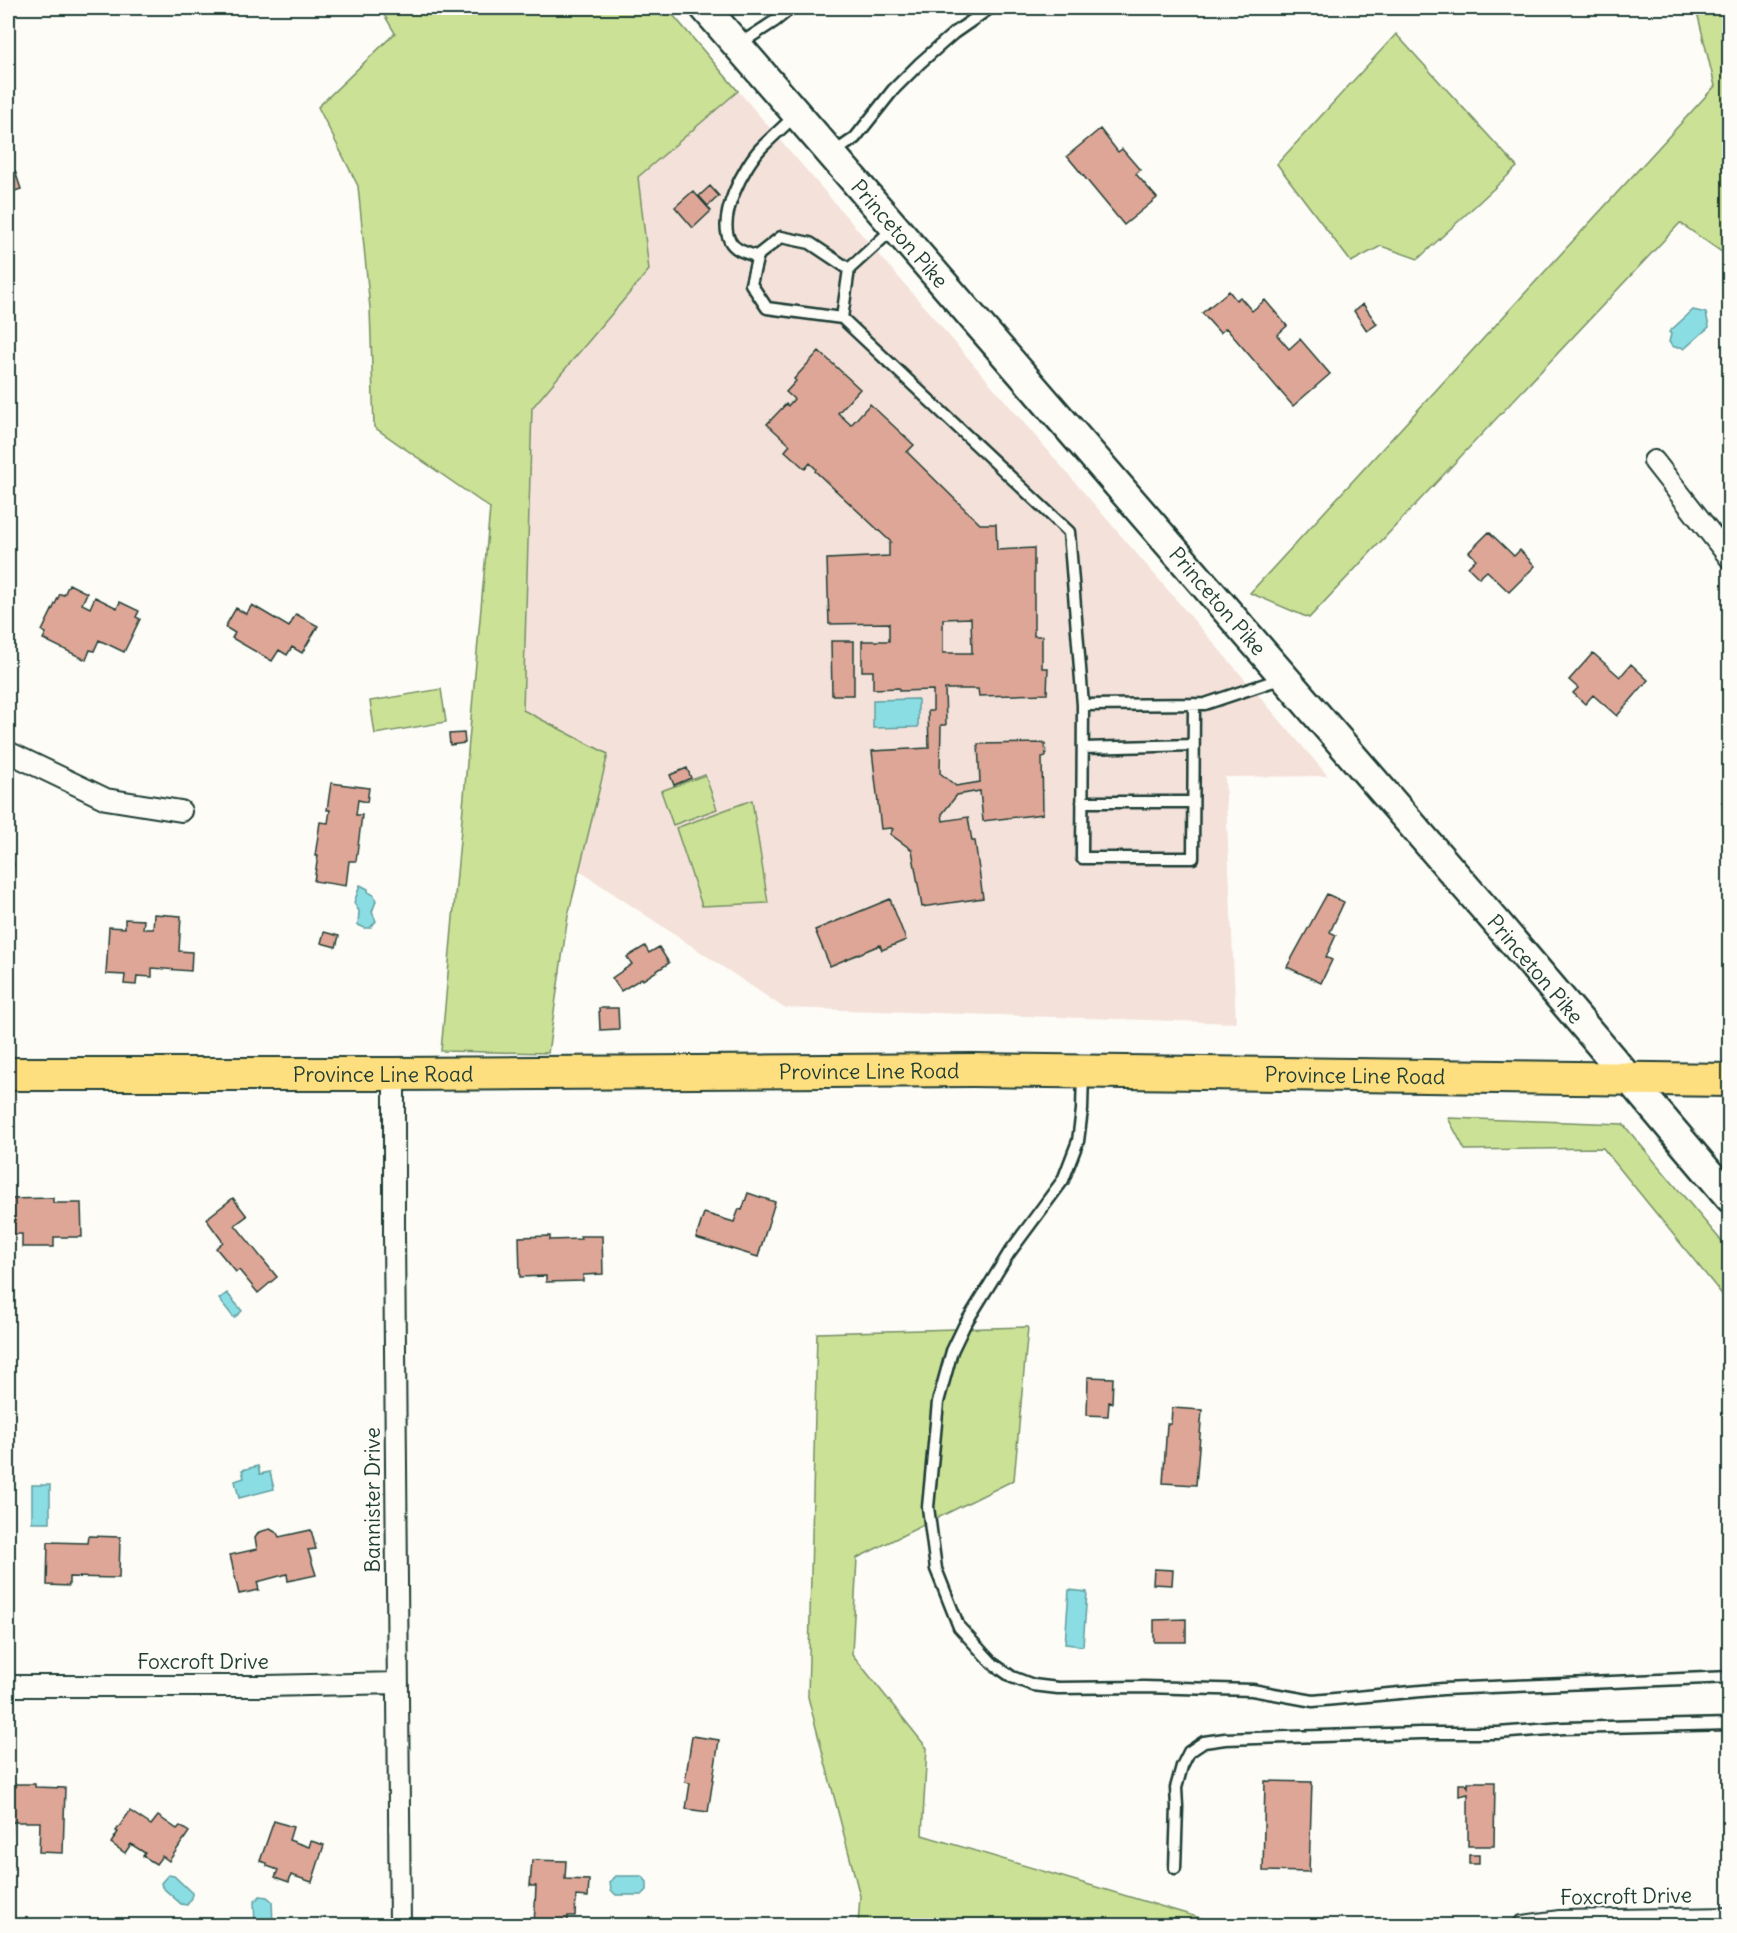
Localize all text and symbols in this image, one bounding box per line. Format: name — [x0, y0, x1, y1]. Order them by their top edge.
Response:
street label: Princeton Pike — [846, 173, 954, 293]
street label: Princeton Pike — [1164, 541, 1272, 661]
street label: Princeton Pike — [1482, 908, 1590, 1029]
street label: Province Line Road — [779, 1057, 959, 1085]
street label: Province Line Road — [293, 1060, 473, 1088]
street label: Province Line Road — [1265, 1060, 1445, 1090]
street label: Bannister Drive — [359, 1427, 386, 1573]
street label: Foxcroft Drive — [137, 1648, 269, 1675]
street label: Foxcroft Drive — [1560, 1881, 1692, 1911]

